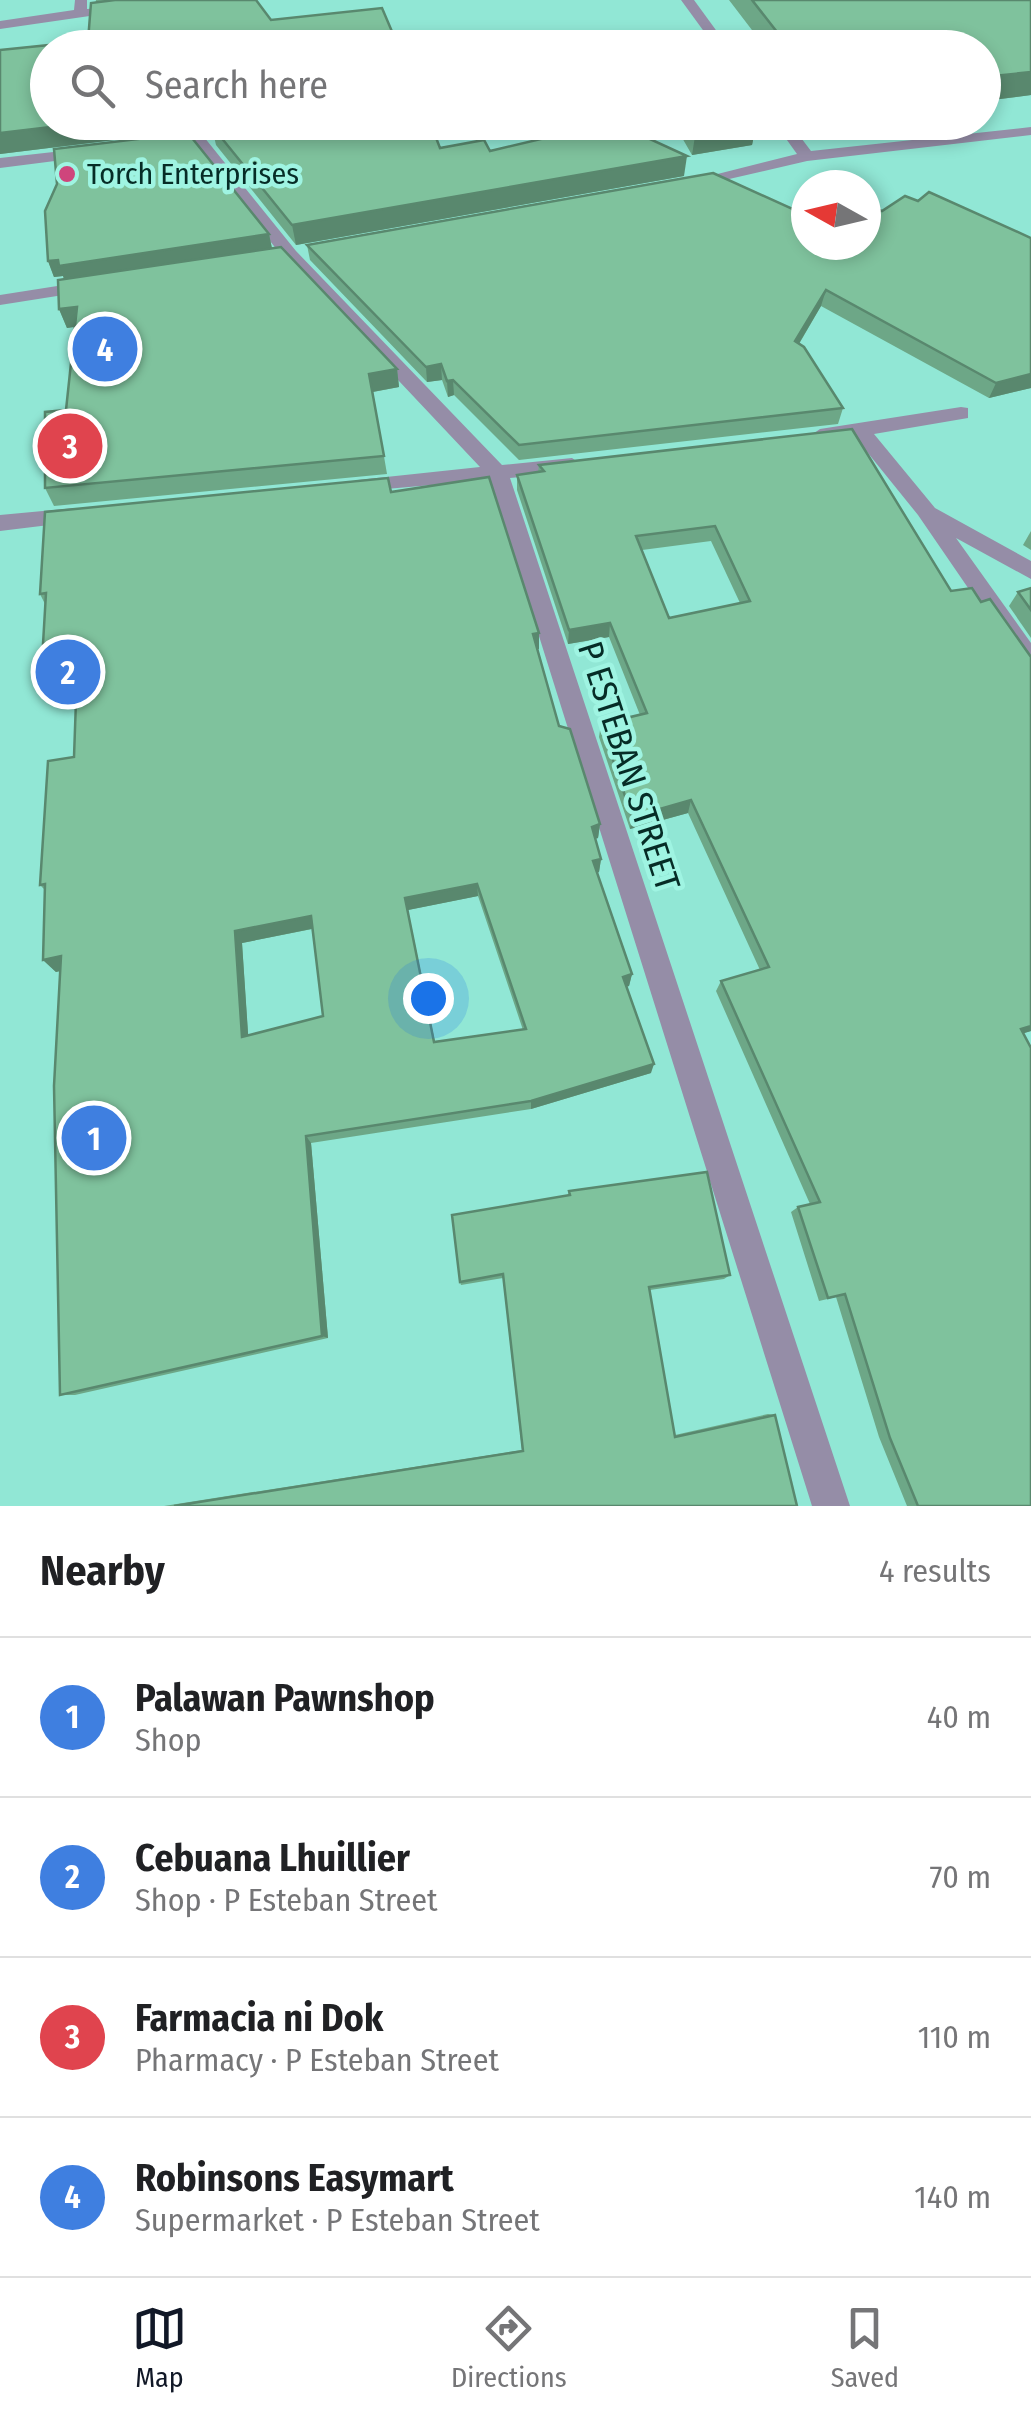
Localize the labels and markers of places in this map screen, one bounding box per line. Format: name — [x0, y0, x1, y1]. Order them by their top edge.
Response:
place label: Torch Enterprises — [87, 156, 299, 192]
marker: Torch Enterprises — [56, 163, 78, 185]
pin: 4 — [72, 312, 138, 386]
pin: 3 — [38, 408, 102, 484]
pin: 2 — [36, 634, 100, 710]
pin: 1 — [62, 1100, 126, 1176]

